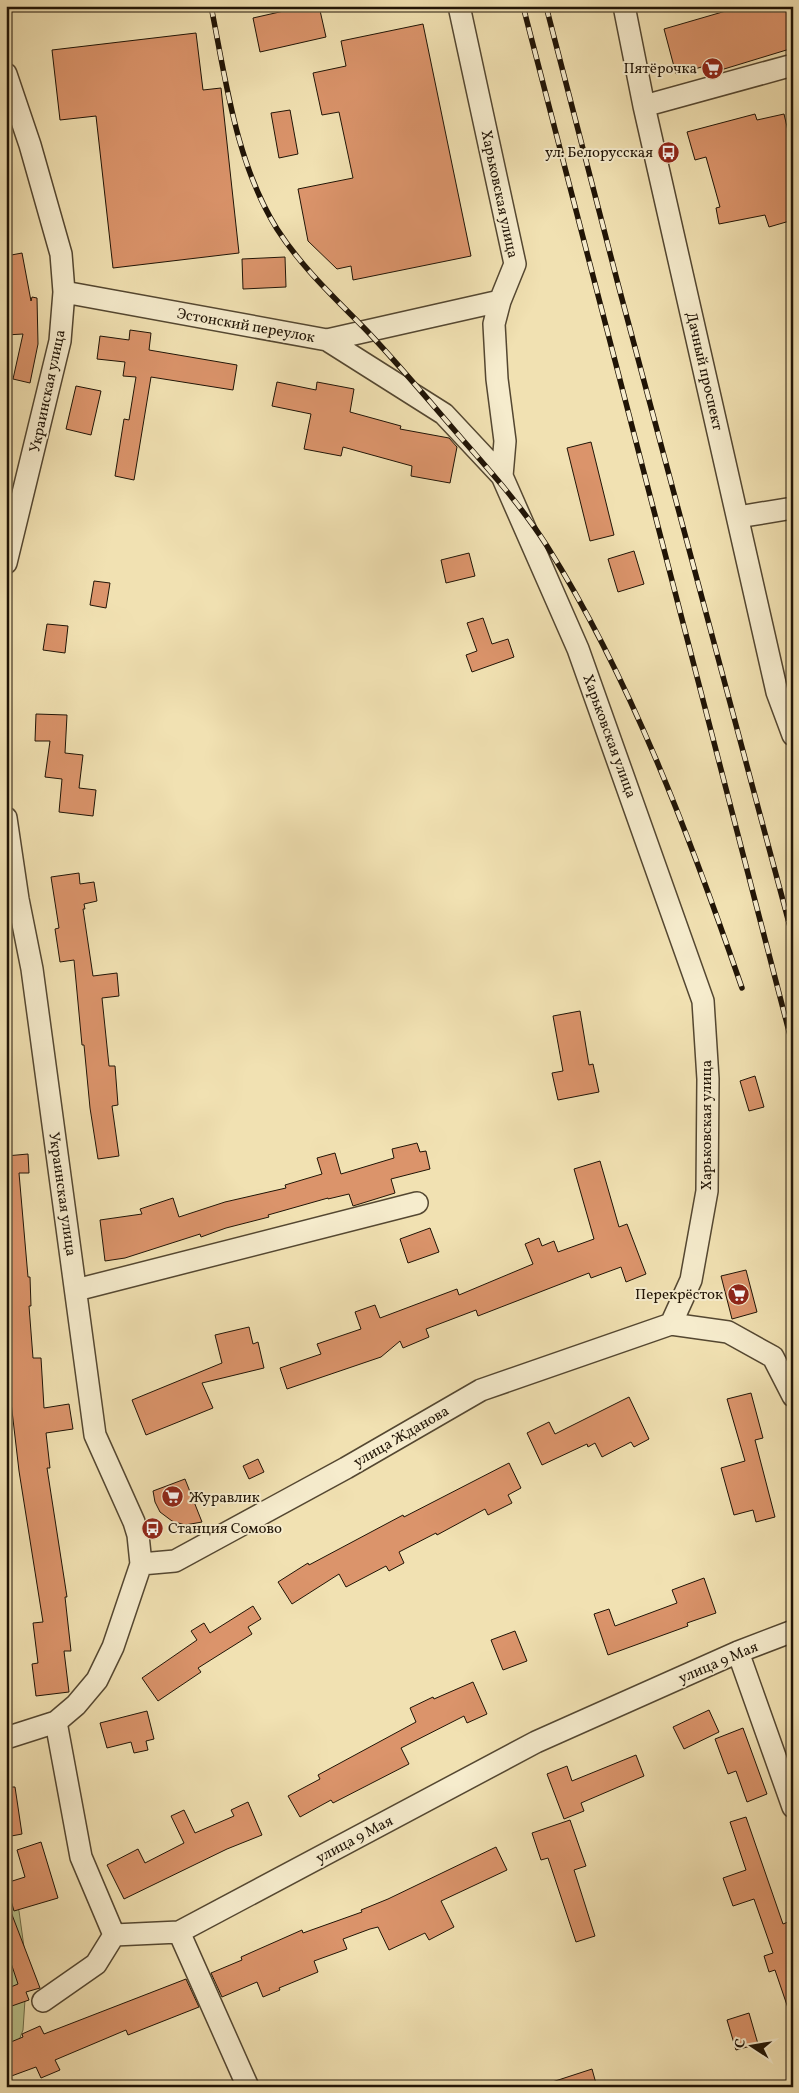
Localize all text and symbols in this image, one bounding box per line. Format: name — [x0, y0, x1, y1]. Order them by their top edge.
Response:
supermarket icon: Пятёрочка — [701, 56, 725, 80]
place label: Пятёрочка — [623, 59, 697, 80]
street label: Харьковская улица — [475, 128, 522, 260]
bus stop icon: ул. Белорусская — [657, 140, 681, 164]
place label: ул. Белорусская — [545, 143, 653, 164]
street label: Эстонский переулок — [175, 304, 316, 349]
street label: Дачный проспект — [680, 310, 727, 433]
street label: Украинская улица — [25, 328, 72, 455]
street label: Харьковская улица — [576, 672, 641, 801]
street label: Харьковская улица — [697, 1060, 718, 1190]
street label: Украинская улица — [42, 1131, 81, 1258]
supermarket icon: Перекрёсток — [727, 1282, 751, 1306]
place label: Перекрёсток — [635, 1285, 723, 1306]
street label: улица Жданова — [350, 1401, 454, 1473]
supermarket icon: Журавлик — [161, 1485, 185, 1509]
place label: Журавлик — [189, 1488, 260, 1509]
bus stop icon: Станция Сомово — [140, 1516, 164, 1540]
place label: Станция Сомово — [168, 1519, 282, 1540]
street label: улица 9 Мая — [675, 1637, 762, 1690]
street label: улица 9 Мая — [312, 1811, 397, 1870]
north arrow — [726, 2020, 776, 2070]
text: С — [731, 2037, 751, 2050]

